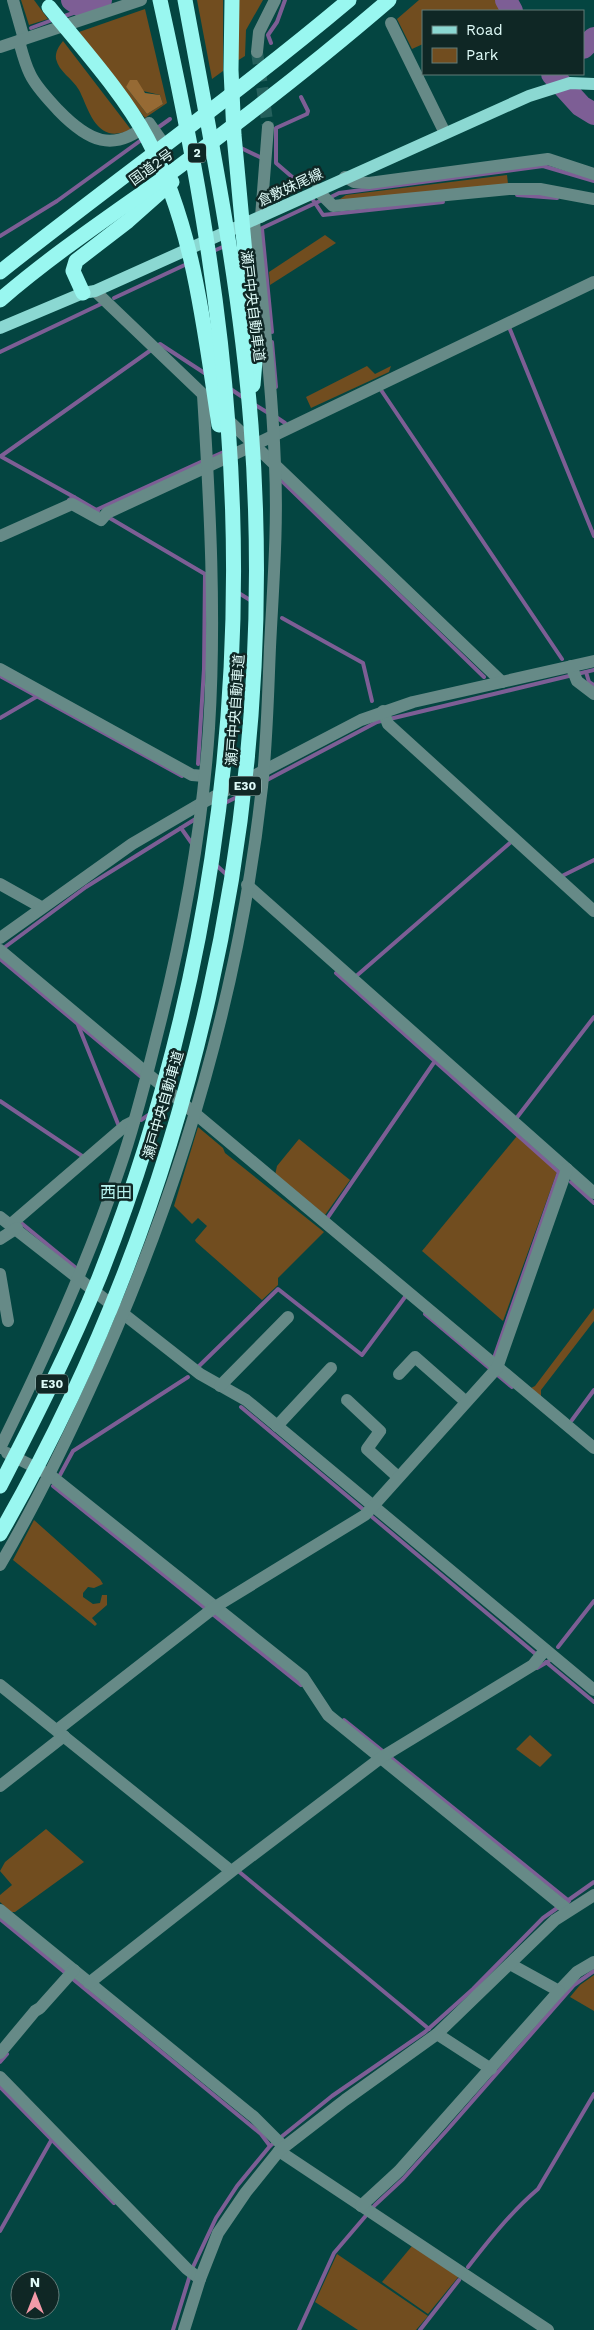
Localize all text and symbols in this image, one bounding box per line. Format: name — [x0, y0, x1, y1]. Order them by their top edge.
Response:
legend — [422, 10, 584, 75]
text: Road — [466, 21, 503, 39]
text: Park — [466, 46, 499, 64]
road number: 2 — [188, 144, 206, 162]
street label: 国道2号 — [126, 146, 176, 188]
street label: 倉敷妹尾線 — [255, 165, 325, 209]
street label: 瀬戸中央自動車道 — [238, 249, 268, 363]
street label: 瀬戸中央自動車道 — [223, 654, 247, 766]
road number: E30 — [229, 776, 261, 796]
street label: 瀬戸中央自動車道 — [140, 1049, 186, 1161]
district label: 西田 — [100, 1183, 132, 1202]
road number: E30 — [36, 1375, 68, 1394]
north arrow — [10, 2270, 60, 2320]
text: N — [30, 2274, 40, 2290]

